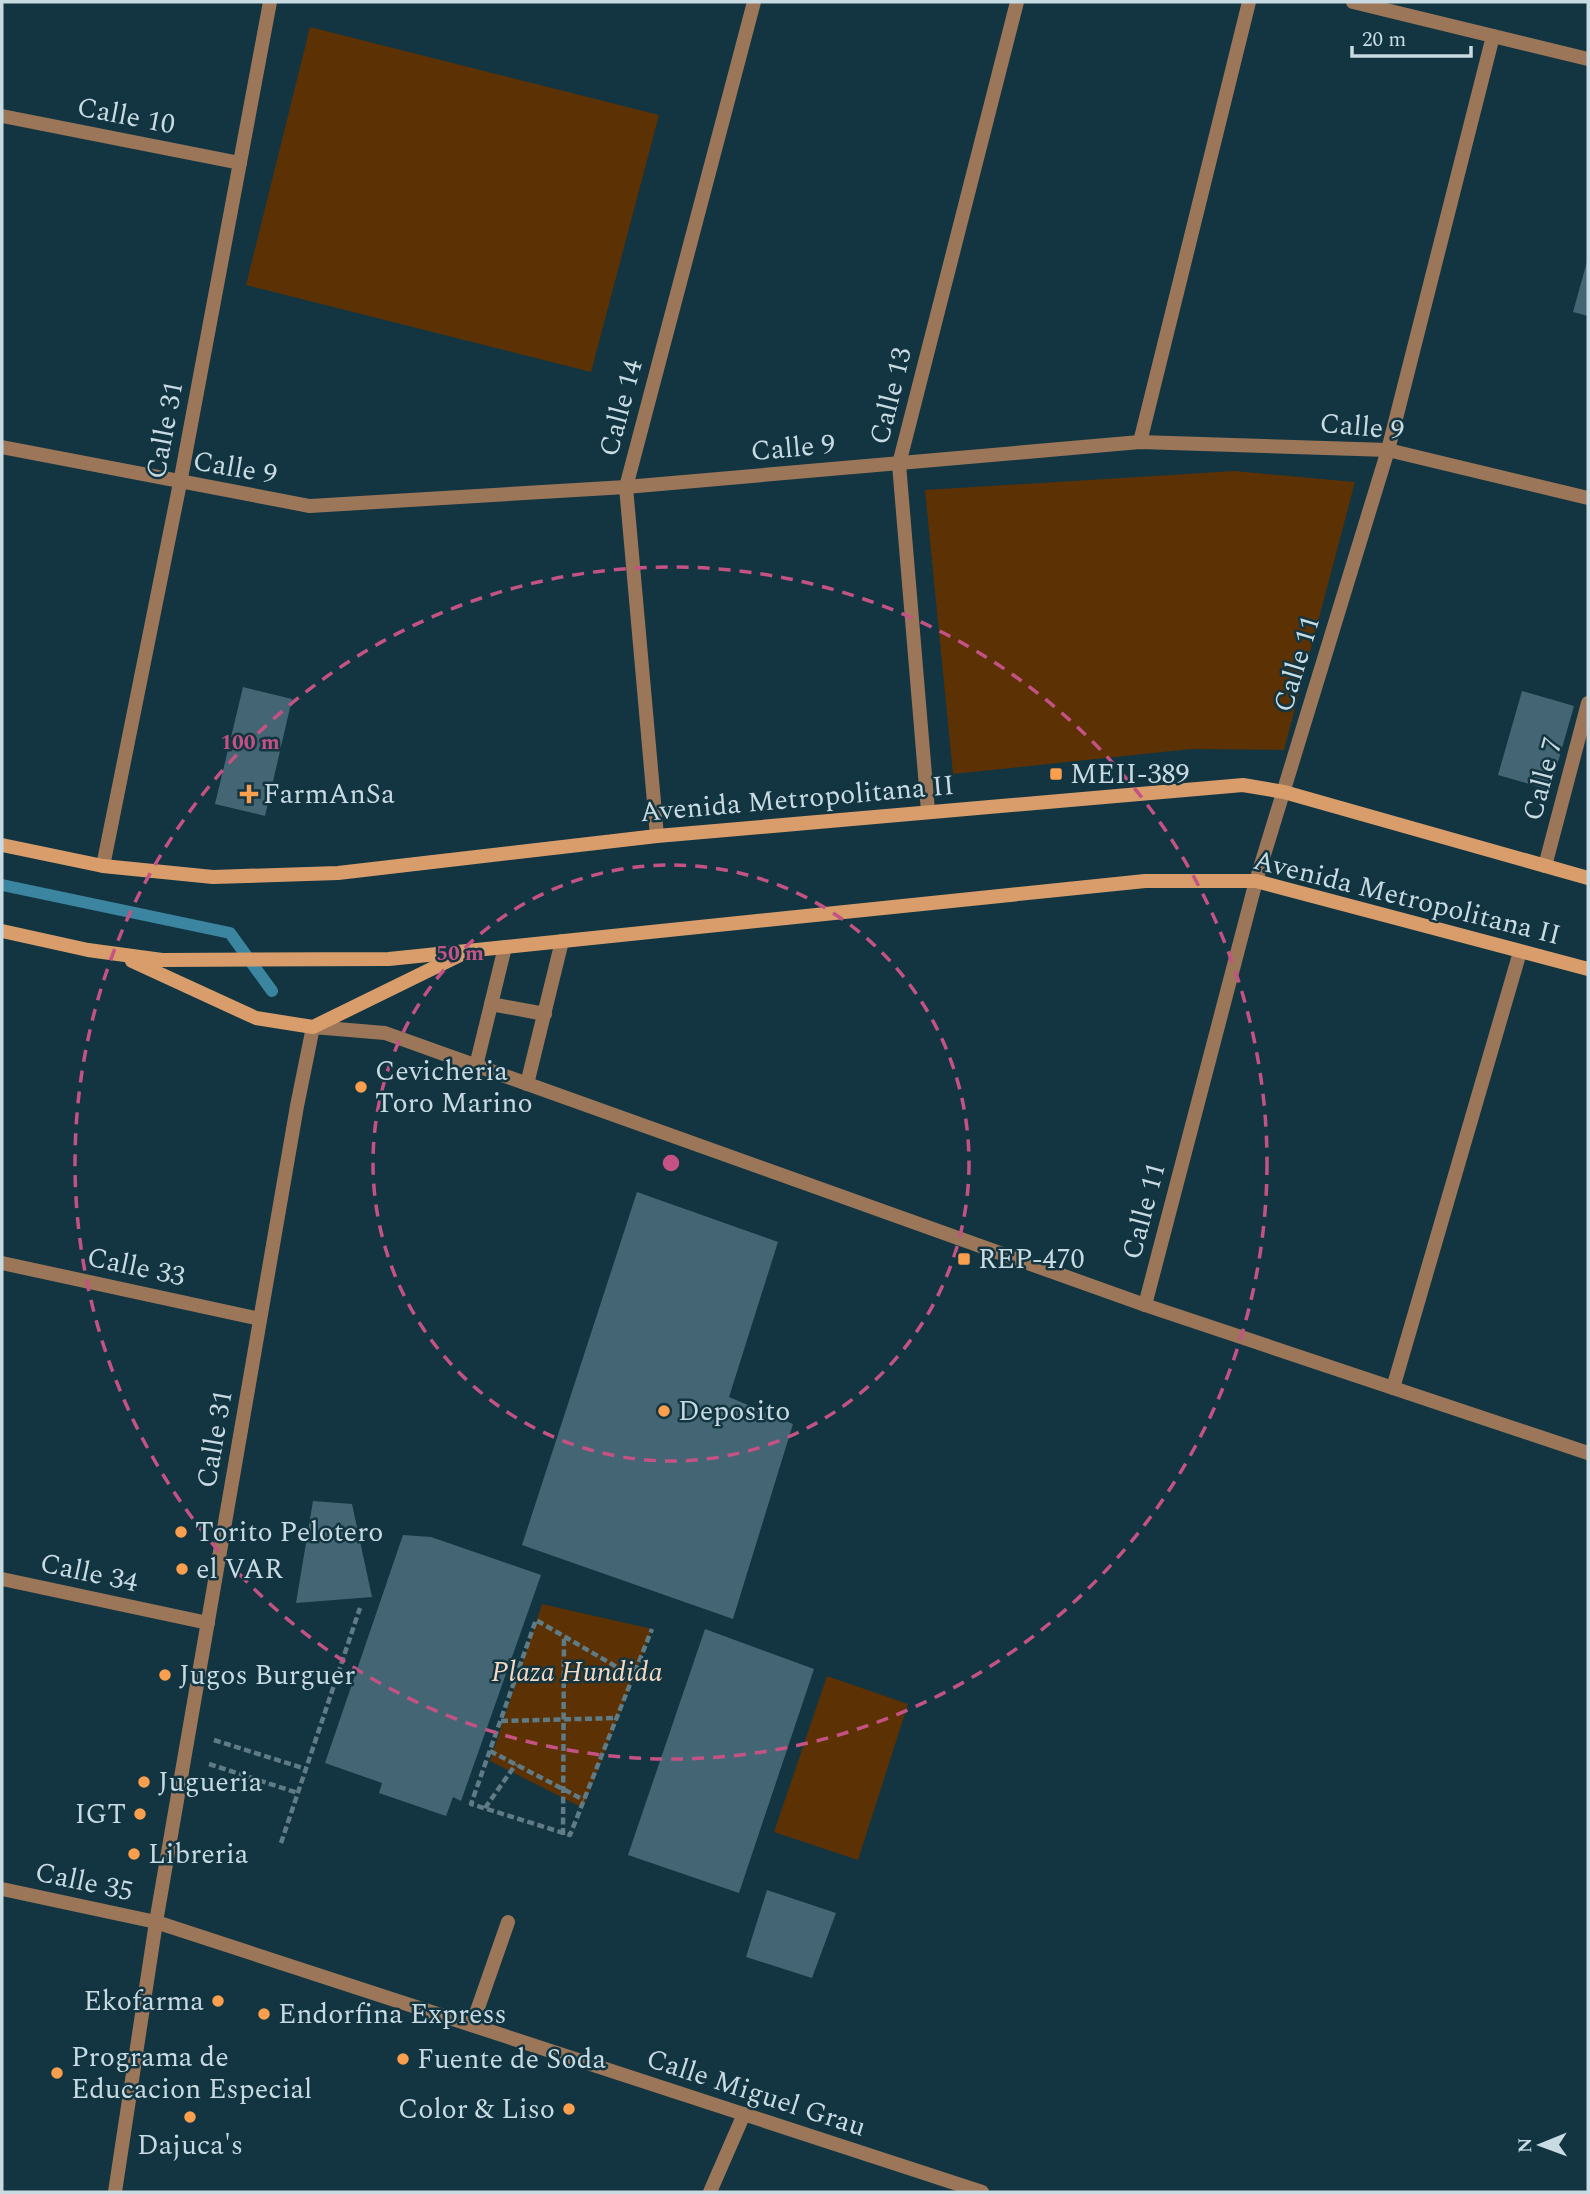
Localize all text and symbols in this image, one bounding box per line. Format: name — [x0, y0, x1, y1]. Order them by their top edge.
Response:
scale bar — [1352, 14, 1471, 58]
text: 20 m — [1362, 24, 1406, 56]
street label: Calle 10 — [73, 85, 179, 147]
street label: Calle 13 — [858, 343, 924, 449]
street label: Calle 14 — [587, 355, 655, 461]
street label: Calle 31 — [134, 377, 196, 483]
street label: Calle 9 — [1318, 402, 1406, 452]
street label: Calle 9 — [749, 423, 837, 473]
street label: Calle 9 — [189, 439, 281, 497]
street label: Calle 11 — [1262, 610, 1332, 718]
text: 100 m — [220, 727, 280, 759]
street label: Calle 7 — [1511, 732, 1575, 826]
place label: MEII-389 — [1070, 753, 1189, 796]
street label: Avenida Metropolitana II — [638, 764, 956, 834]
marker: MEII-389 — [1048, 766, 1064, 782]
place label: FarmAnSa — [263, 773, 395, 816]
marker: FarmAnSa — [241, 786, 257, 802]
street label: Avenida Metropolitana II — [1249, 839, 1565, 957]
text: 50 m — [436, 938, 484, 970]
place label: Cevicheria Toro Marino — [375, 1050, 533, 1125]
marker: Cevicheria Toro Marino — [353, 1079, 369, 1095]
centre of rings — [659, 1151, 683, 1175]
street label: Calle 11 — [1110, 1158, 1178, 1264]
street label: Calle 33 — [83, 1236, 189, 1298]
place label: REP-470 — [978, 1238, 1085, 1281]
marker: REP-470 — [956, 1251, 972, 1267]
street label: Calle 31 — [185, 1387, 245, 1491]
place label: Deposito — [678, 1390, 790, 1433]
marker: Deposito — [656, 1403, 672, 1419]
place label: Torito Pelotero — [195, 1511, 383, 1554]
marker: Torito Pelotero — [173, 1524, 189, 1540]
street label: Calle 34 — [36, 1542, 142, 1604]
place label: el VAR — [196, 1548, 283, 1591]
marker: el VAR — [174, 1561, 190, 1577]
park label: Plaza Hundida — [491, 1651, 663, 1694]
place label: Jugos Burguer — [179, 1654, 356, 1697]
marker: Jugos Burguer — [157, 1667, 173, 1683]
place label: Jugueria — [158, 1761, 263, 1804]
marker: Jugueria — [136, 1774, 152, 1790]
place label: IGT — [75, 1793, 126, 1836]
marker: IGT — [132, 1806, 148, 1822]
place label: Libreria — [148, 1833, 249, 1876]
marker: Libreria — [126, 1846, 142, 1862]
street label: Calle 35 — [31, 1851, 137, 1913]
place label: Ekofarma — [84, 1980, 204, 2023]
marker: Ekofarma — [210, 1993, 226, 2009]
place label: Endorfina Express — [278, 1993, 507, 2036]
marker: Endorfina Express — [256, 2006, 272, 2022]
place label: Programa de Educacion Especial — [71, 2036, 312, 2111]
street label: Calle Miguel Grau — [641, 2037, 871, 2149]
place label: Fuente de Soda — [417, 2038, 606, 2081]
marker: Fuente de Soda — [395, 2051, 411, 2067]
marker: Programa de Educacion Especial — [49, 2065, 65, 2081]
place label: Color & Liso — [398, 2088, 555, 2131]
marker: Color & Liso — [561, 2101, 577, 2117]
marker: Dajuca's — [182, 2109, 198, 2125]
north arrow — [1506, 2110, 1576, 2180]
place label: Dajuca's — [137, 2124, 243, 2167]
text: N — [1511, 2137, 1540, 2153]

